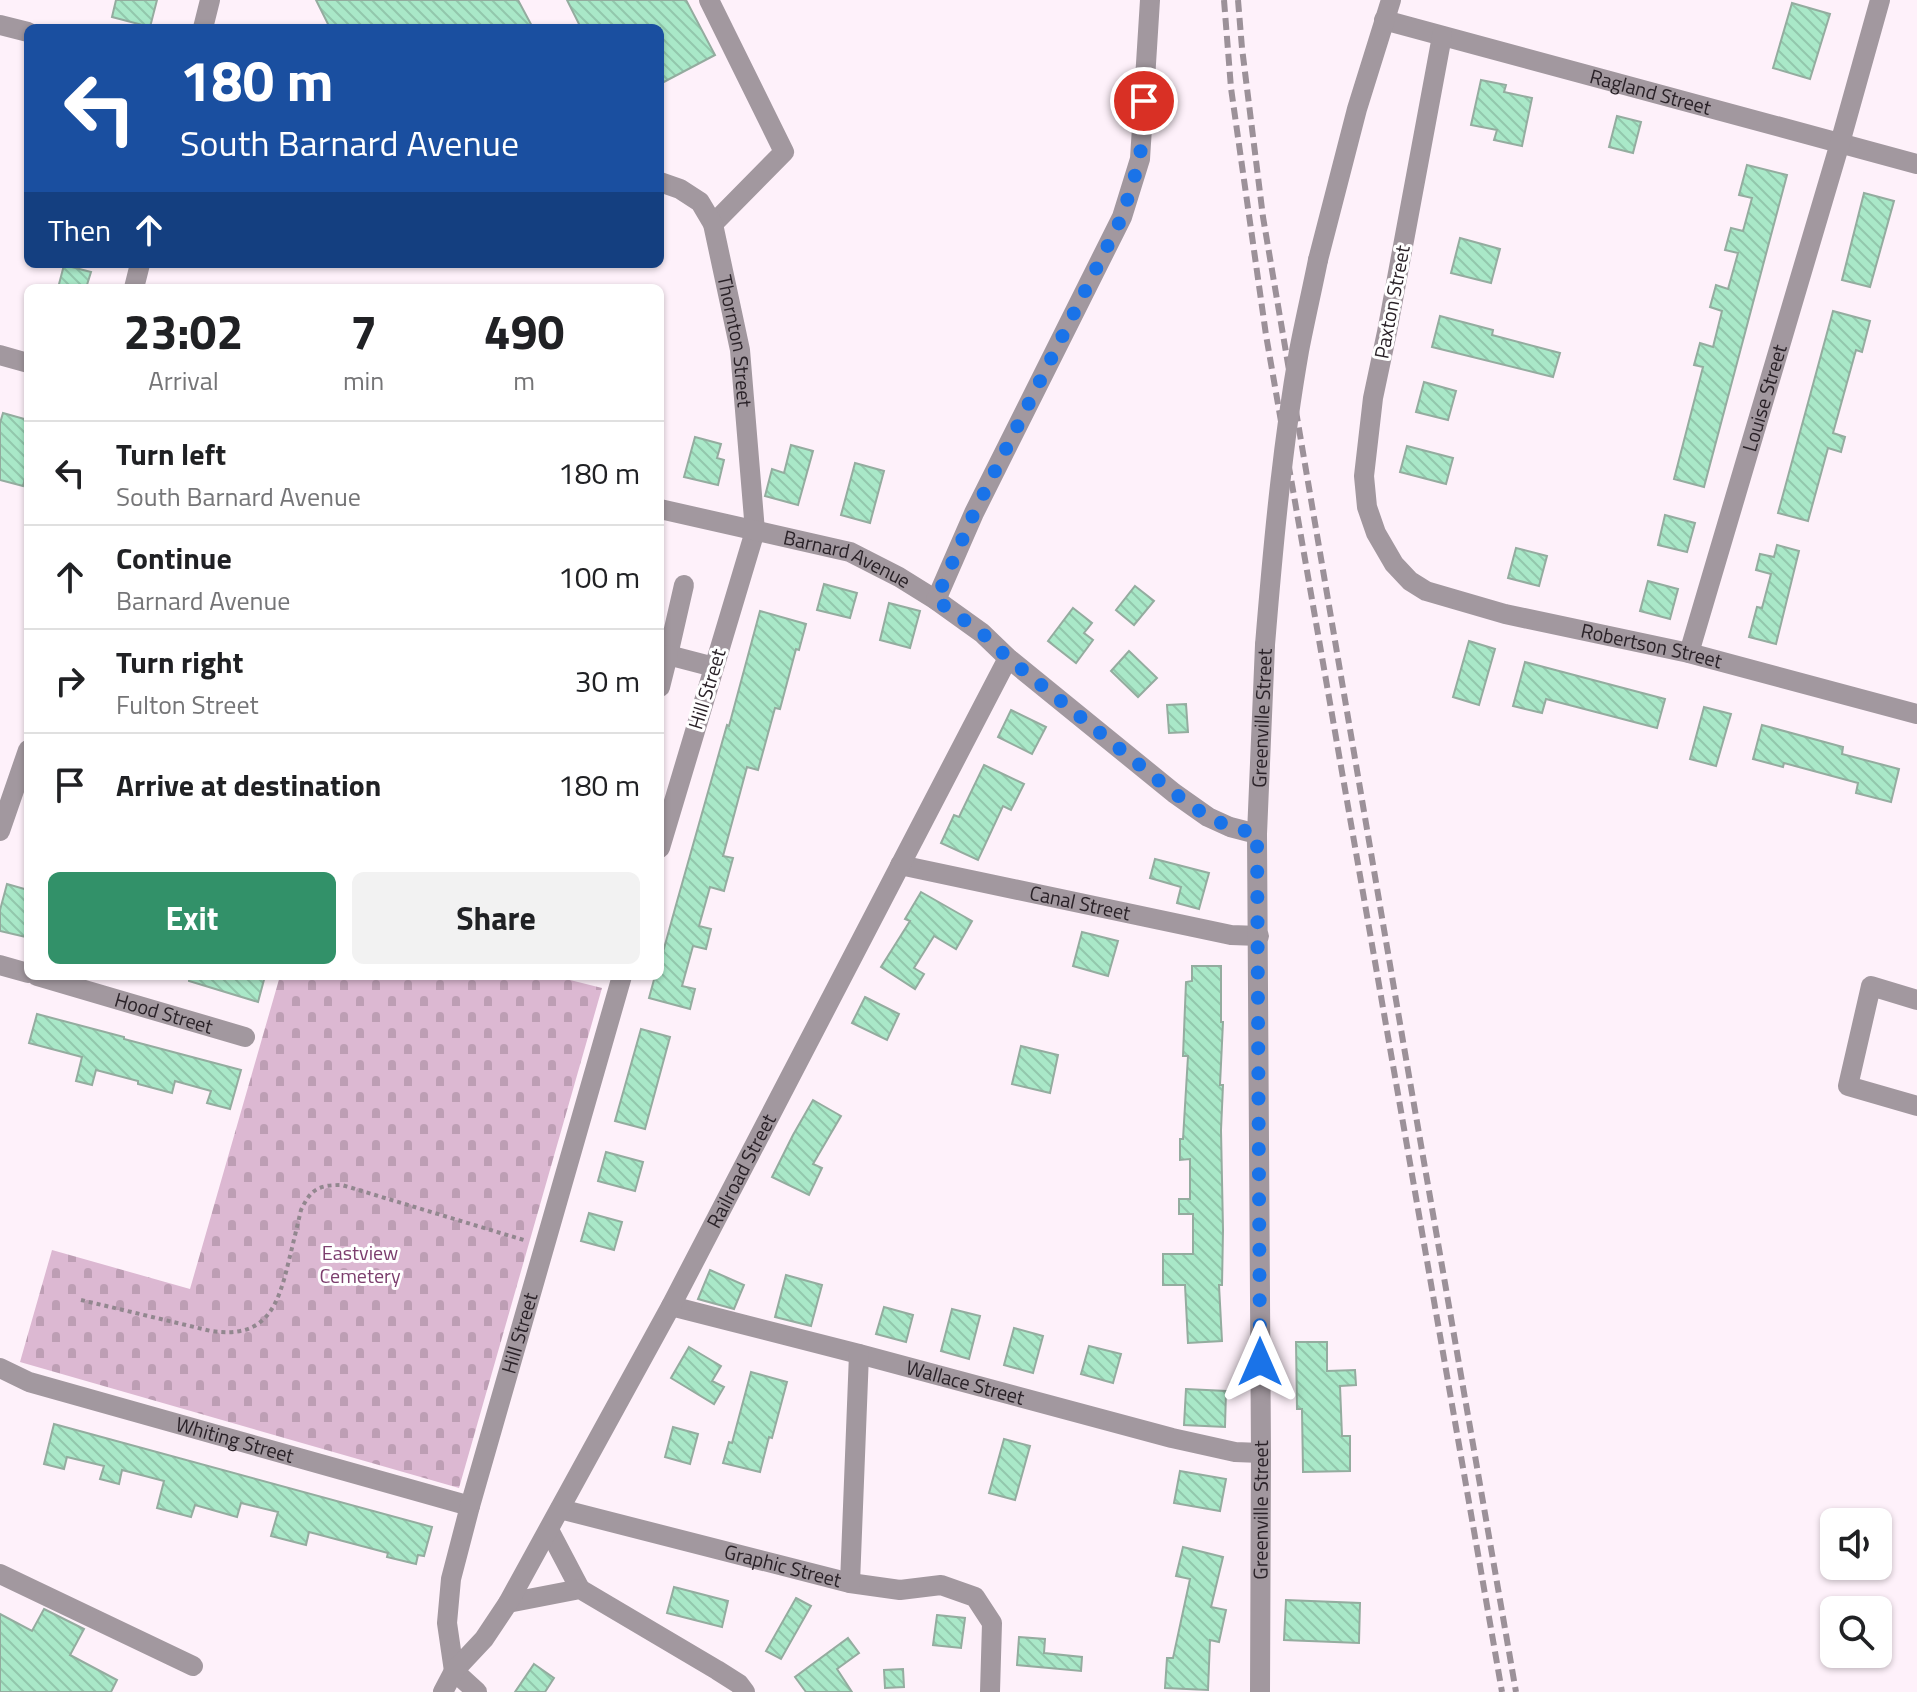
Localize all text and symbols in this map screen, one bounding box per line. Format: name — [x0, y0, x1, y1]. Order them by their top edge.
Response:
text: 180 m — [180, 38, 333, 123]
icon: left — [48, 56, 152, 160]
street label: Ragland Street — [1586, 60, 1715, 123]
pin — [1110, 67, 1178, 135]
icon: arrive — [1122, 79, 1166, 123]
text: South Barnard Avenue — [180, 115, 519, 170]
text: Then — [48, 207, 111, 253]
icon: ahead — [127, 208, 171, 252]
street label: Paxton Street — [1365, 242, 1418, 361]
street label: Thornton Street — [709, 272, 761, 408]
text: 23:02 — [124, 295, 243, 368]
text: 7 — [350, 295, 377, 368]
text: 490 — [484, 295, 564, 368]
street label: Louise Street — [1733, 340, 1795, 455]
text: Arrival — [148, 361, 219, 400]
text: min — [343, 361, 384, 400]
text: m — [513, 361, 535, 400]
text: Turn left — [116, 431, 226, 477]
text: 180 m — [558, 450, 640, 496]
icon: left — [48, 451, 92, 495]
text: South Barnard Avenue — [116, 477, 361, 516]
street label: Barnard Avenue — [780, 521, 917, 596]
text: Continue — [116, 535, 232, 581]
text: 100 m — [558, 554, 640, 600]
icon: ahead — [48, 555, 92, 599]
text: Barnard Avenue — [116, 581, 291, 620]
street label: Robertson Street — [1578, 615, 1726, 676]
text: Turn right — [116, 639, 244, 685]
street label: Hill Street — [680, 645, 733, 733]
street label: Greenville Street — [1243, 648, 1280, 788]
text: 30 m — [575, 658, 640, 704]
icon: right — [48, 659, 92, 703]
text: Fulton Street — [116, 685, 259, 724]
text: Arrive at destination — [116, 762, 381, 808]
text: 180 m — [558, 762, 640, 808]
icon: arrive — [48, 763, 92, 807]
button: Exit — [48, 872, 336, 964]
button: Share — [352, 872, 640, 964]
street label: Canal Street — [1027, 877, 1133, 928]
street label: Hood Street — [111, 984, 217, 1042]
street label: Railroad Street — [698, 1108, 784, 1233]
park label: Eastview Cemetery — [319, 1237, 401, 1291]
street label: Hill Street — [493, 1289, 545, 1377]
position arrow — [1218, 1320, 1302, 1404]
street label: Wallace Street — [903, 1351, 1028, 1413]
street label: Whiting Street — [172, 1408, 298, 1471]
street label: Greenville Street — [1244, 1440, 1276, 1580]
map controls — [1820, 1508, 1892, 1668]
button: sound — [1820, 1508, 1892, 1580]
street label: Graphic Street — [721, 1536, 845, 1595]
button: search — [1820, 1596, 1892, 1668]

